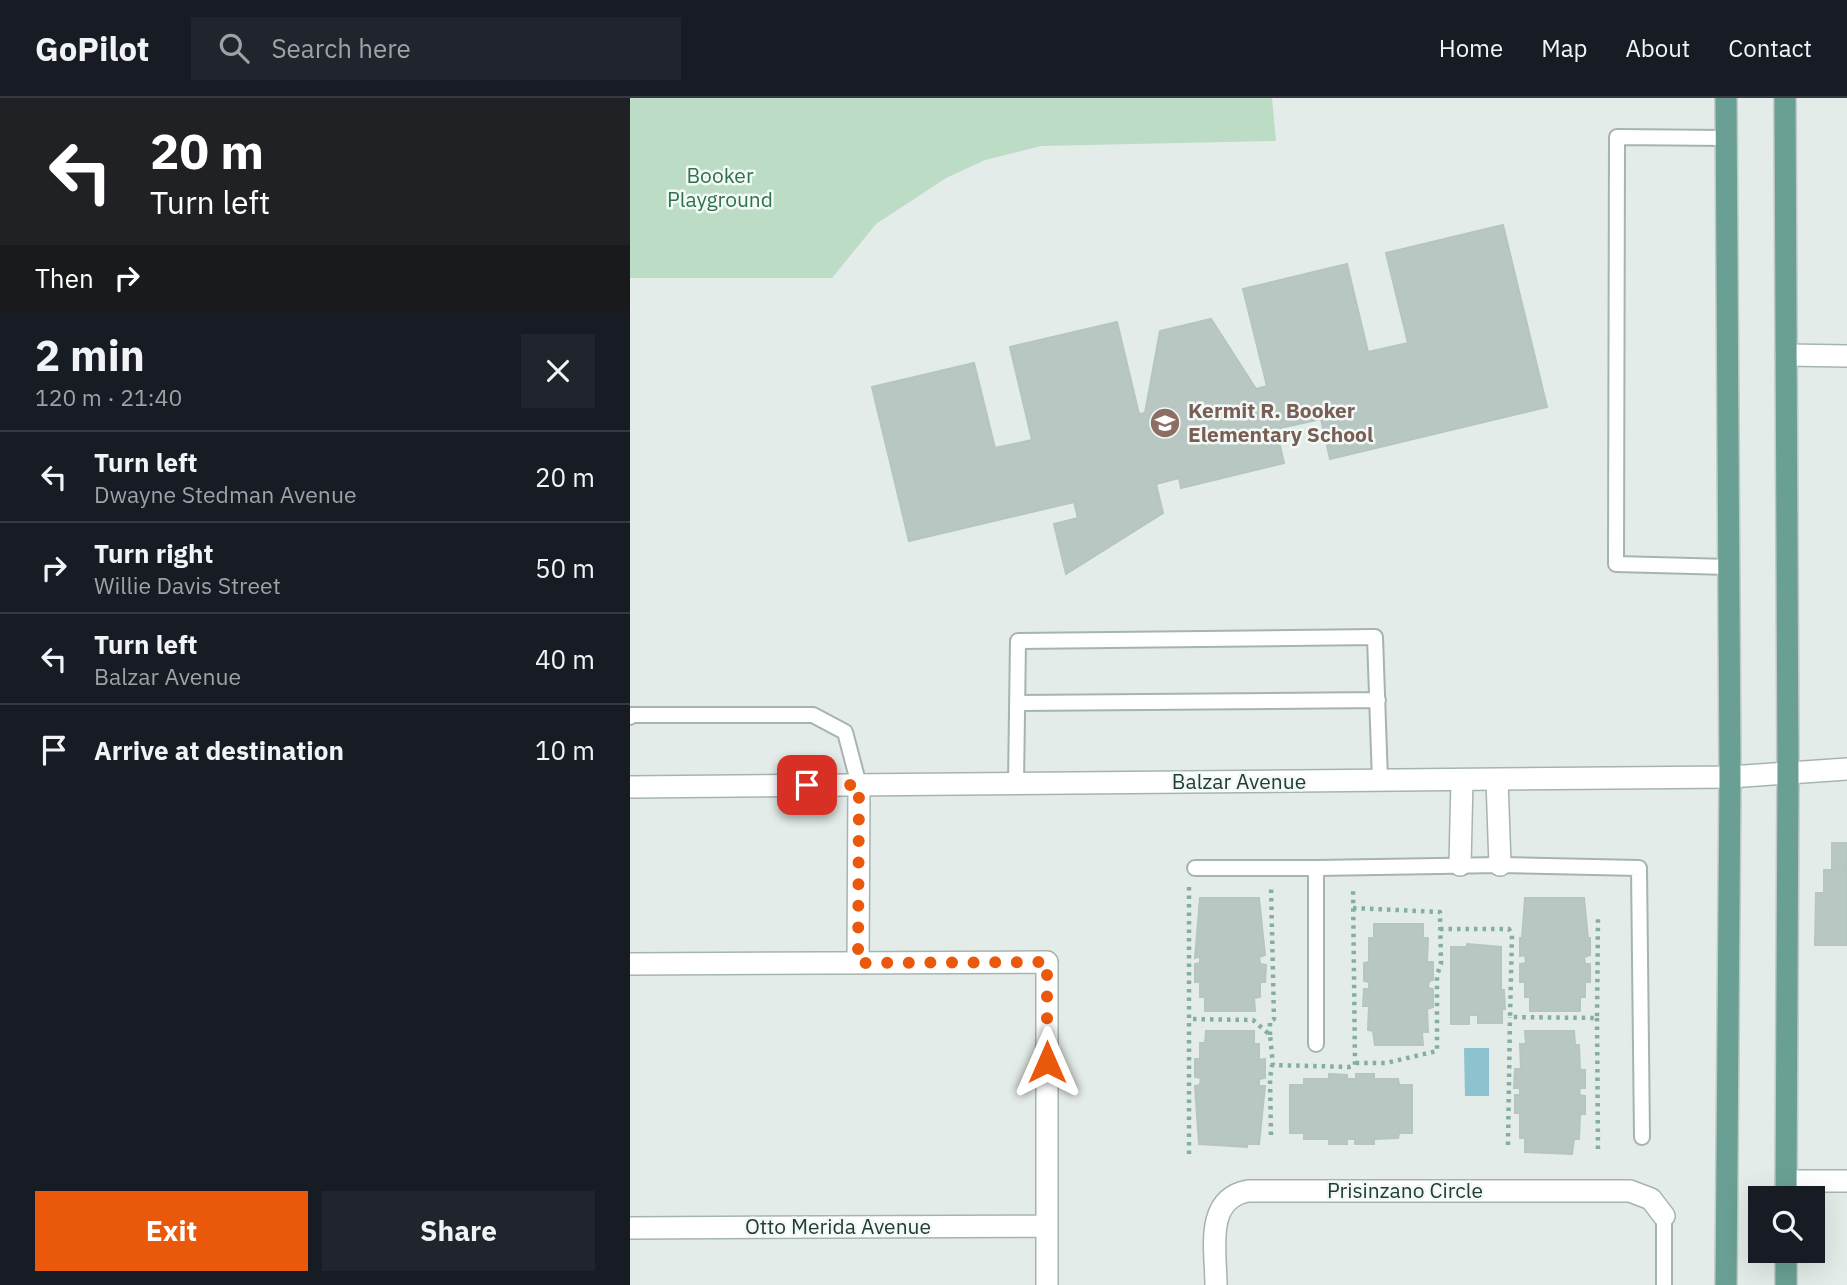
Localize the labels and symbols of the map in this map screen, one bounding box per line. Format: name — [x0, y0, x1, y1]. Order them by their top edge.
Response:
park label: Booker Playground — [667, 161, 773, 213]
place label: Kermit R. Booker Elementary School — [1188, 396, 1373, 448]
school or university icon: Kermit R. Booker Elementary School — [1148, 406, 1182, 440]
pin — [777, 755, 837, 815]
street label: Balzar Avenue — [1172, 767, 1306, 795]
position arrow — [1010, 1025, 1084, 1099]
street label: Prisinzano Circle — [1327, 1176, 1483, 1204]
street label: Otto Merida Avenue — [745, 1212, 931, 1240]

